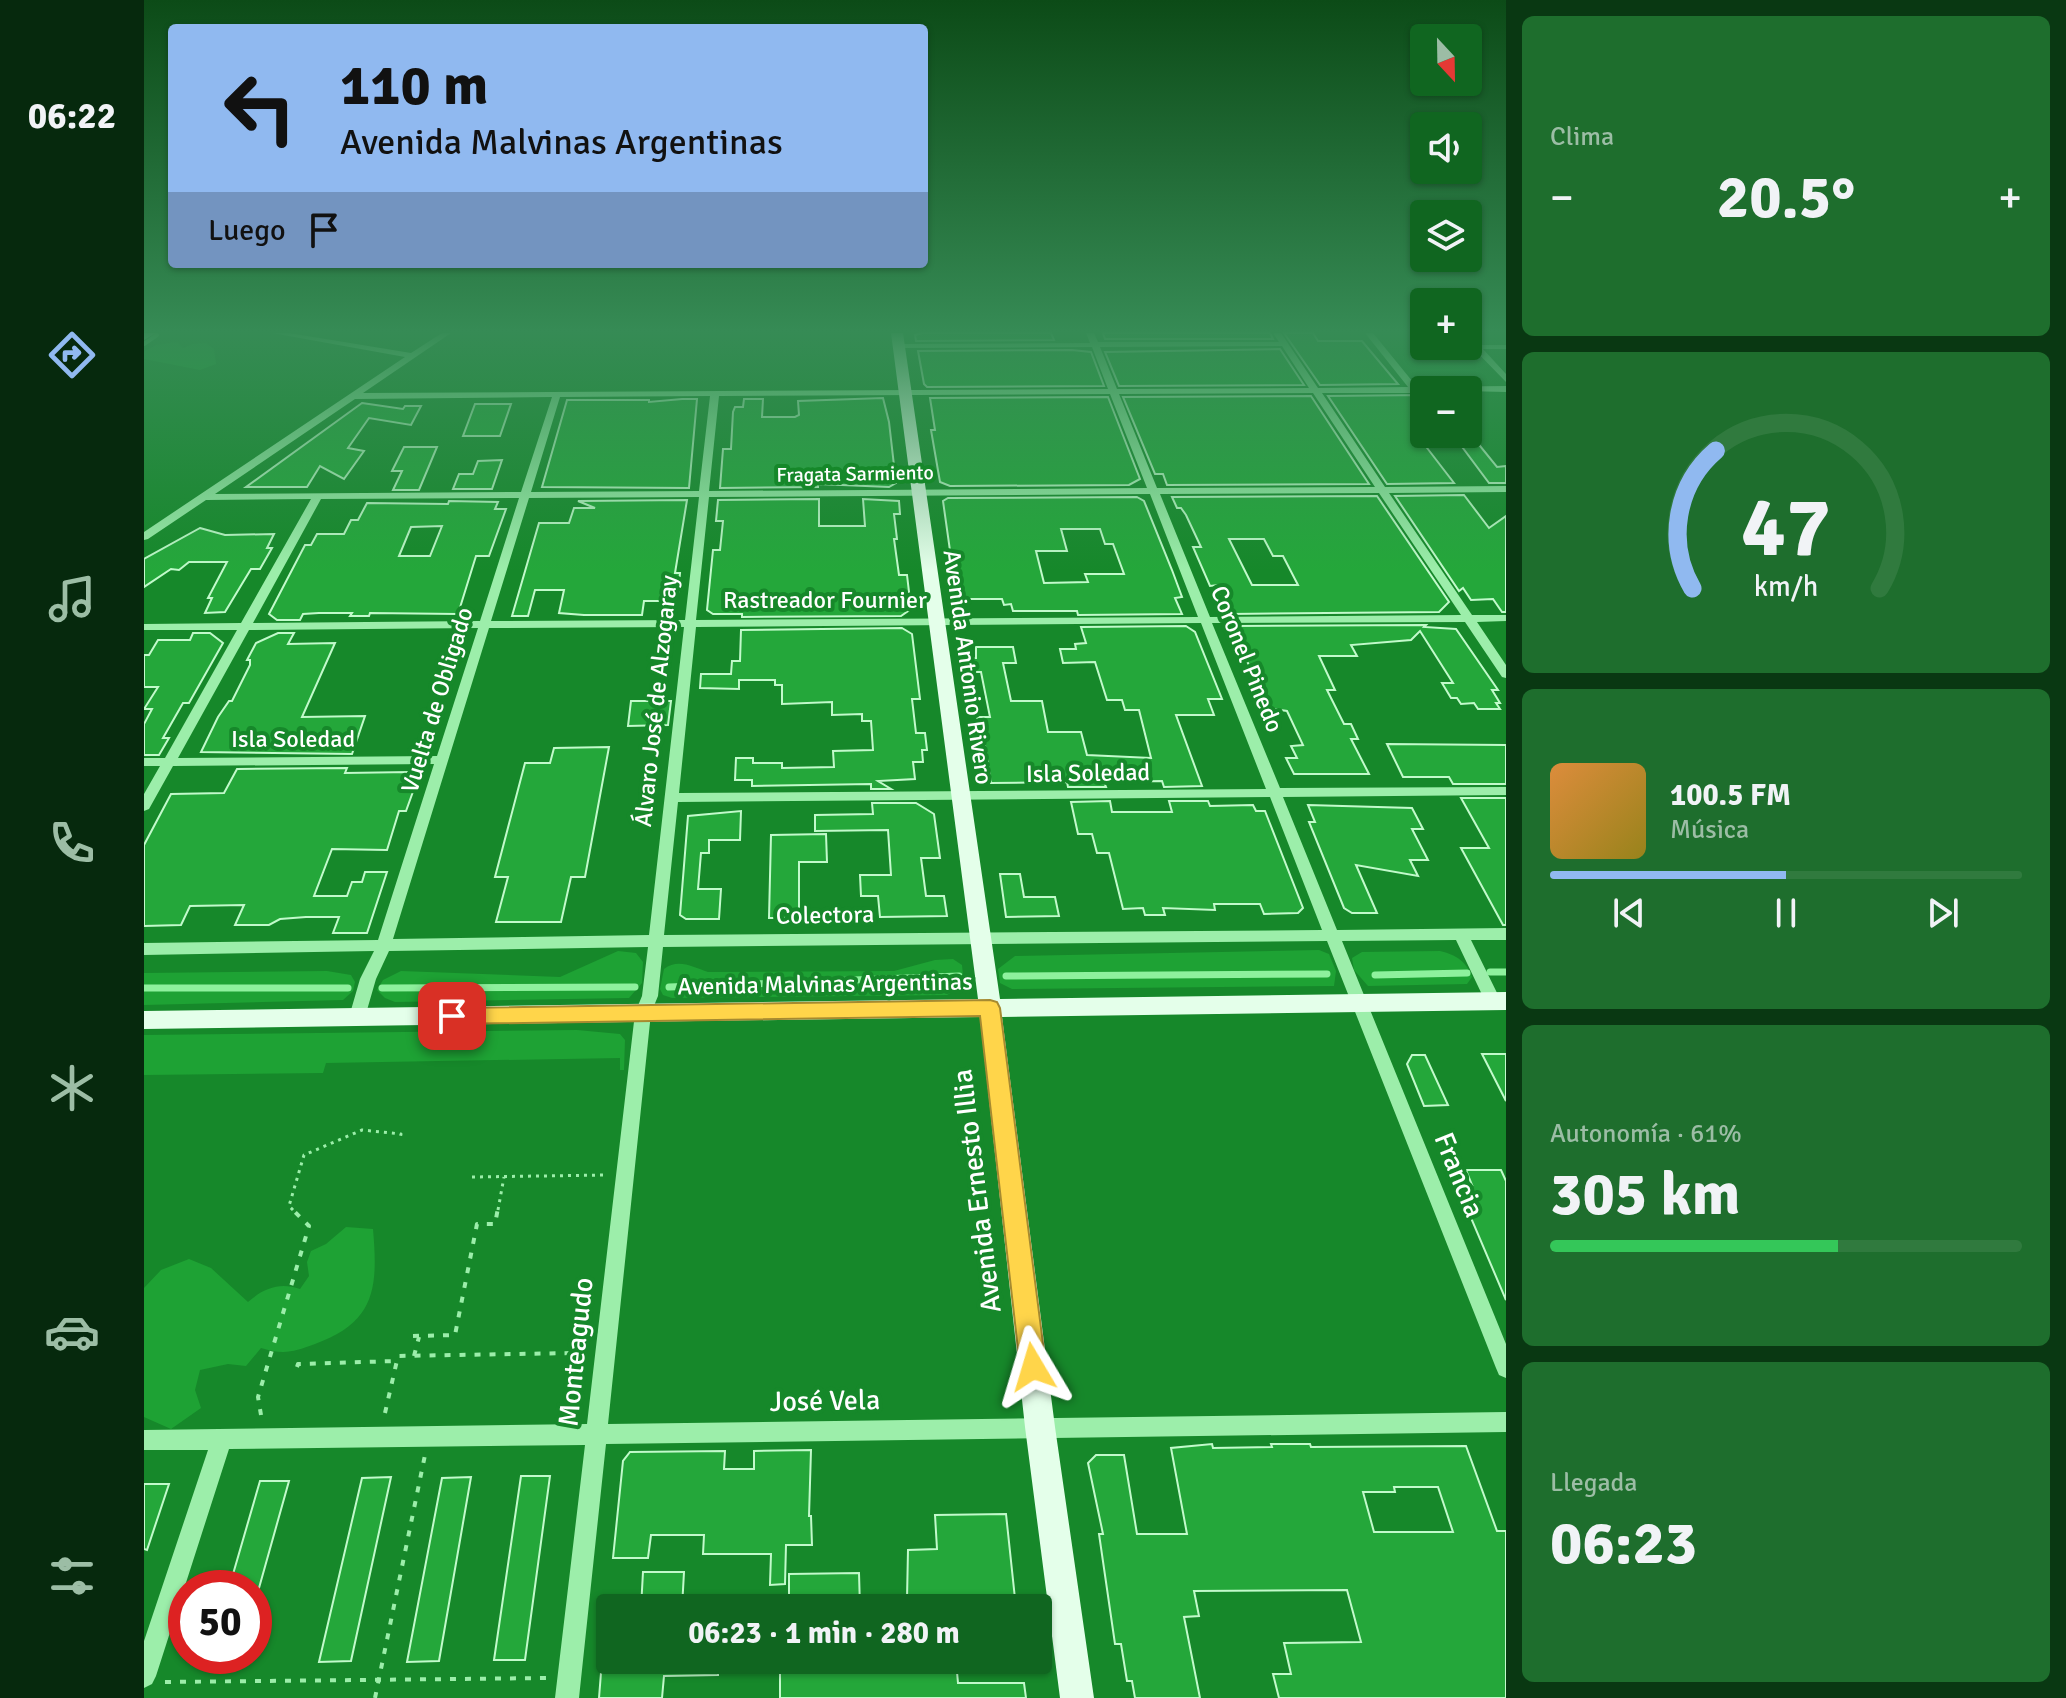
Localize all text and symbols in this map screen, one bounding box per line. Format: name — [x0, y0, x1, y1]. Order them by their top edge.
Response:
north arrow — [1410, 24, 1482, 96]
map controls — [1410, 24, 1482, 448]
text: 110 m — [340, 51, 488, 120]
icon: left — [208, 56, 312, 160]
text: 06:22 — [28, 94, 116, 139]
button: sound — [1410, 112, 1482, 184]
text: Avenida Malvinas Argentinas — [340, 120, 783, 165]
text: Clima — [1550, 121, 1614, 153]
text: 20.5° — [1717, 161, 1855, 235]
text: − — [1550, 171, 1574, 225]
text: + — [1998, 171, 2022, 225]
button: layers — [1410, 200, 1482, 272]
icon: arrive — [302, 208, 346, 252]
text: Luego — [208, 212, 286, 249]
button: + — [1410, 288, 1482, 360]
icon: directions — [44, 327, 100, 383]
button: − — [1410, 376, 1482, 448]
street label: Fragata Sarmiento — [776, 460, 934, 488]
text: 47 — [1741, 476, 1831, 578]
street label: Avenida Antonio Rivero — [937, 548, 999, 786]
text: km/h — [1754, 569, 1818, 604]
icon: music — [44, 571, 100, 627]
street label: Álvaro José de Alzogaray — [628, 574, 684, 828]
street label: Coronel Pinedo — [1204, 581, 1290, 737]
street label: Rastreador Fournier — [723, 585, 927, 615]
street label: Vuelta de Obligado — [395, 604, 479, 796]
street label: Isla Soledad — [231, 724, 355, 754]
street label: Isla Soledad — [1026, 757, 1150, 789]
text: 100.5 FM — [1670, 777, 1791, 814]
text: Música — [1670, 814, 1749, 846]
icon: phone — [44, 815, 100, 871]
icon: previous — [1607, 891, 1651, 935]
icon: pause — [1764, 891, 1808, 935]
icon: next — [1921, 891, 1965, 935]
street label: Colectora — [776, 899, 874, 931]
street label: Avenida Malvinas Argentinas — [677, 966, 973, 1002]
pin — [418, 982, 486, 1050]
icon: arrive — [430, 994, 474, 1038]
icon: climate — [44, 1060, 100, 1116]
street label: Avenida Ernesto Illia — [945, 1067, 1009, 1315]
text: Autonomía · 61% — [1550, 1118, 1742, 1150]
street label: Francia — [1427, 1127, 1491, 1223]
text: 305 km — [1550, 1158, 1740, 1232]
street label: Monteagudo — [551, 1276, 601, 1428]
icon: car — [44, 1304, 100, 1360]
position arrow — [991, 1325, 1075, 1409]
street label: José Vela — [769, 1383, 881, 1419]
text: Llegada — [1550, 1467, 1637, 1499]
text: 06:23 — [1550, 1507, 1697, 1581]
icon: filters — [44, 1548, 100, 1604]
speed limit sign: 50 — [168, 1570, 272, 1674]
text: 06:23 · 1 min · 280 m — [688, 1615, 960, 1652]

